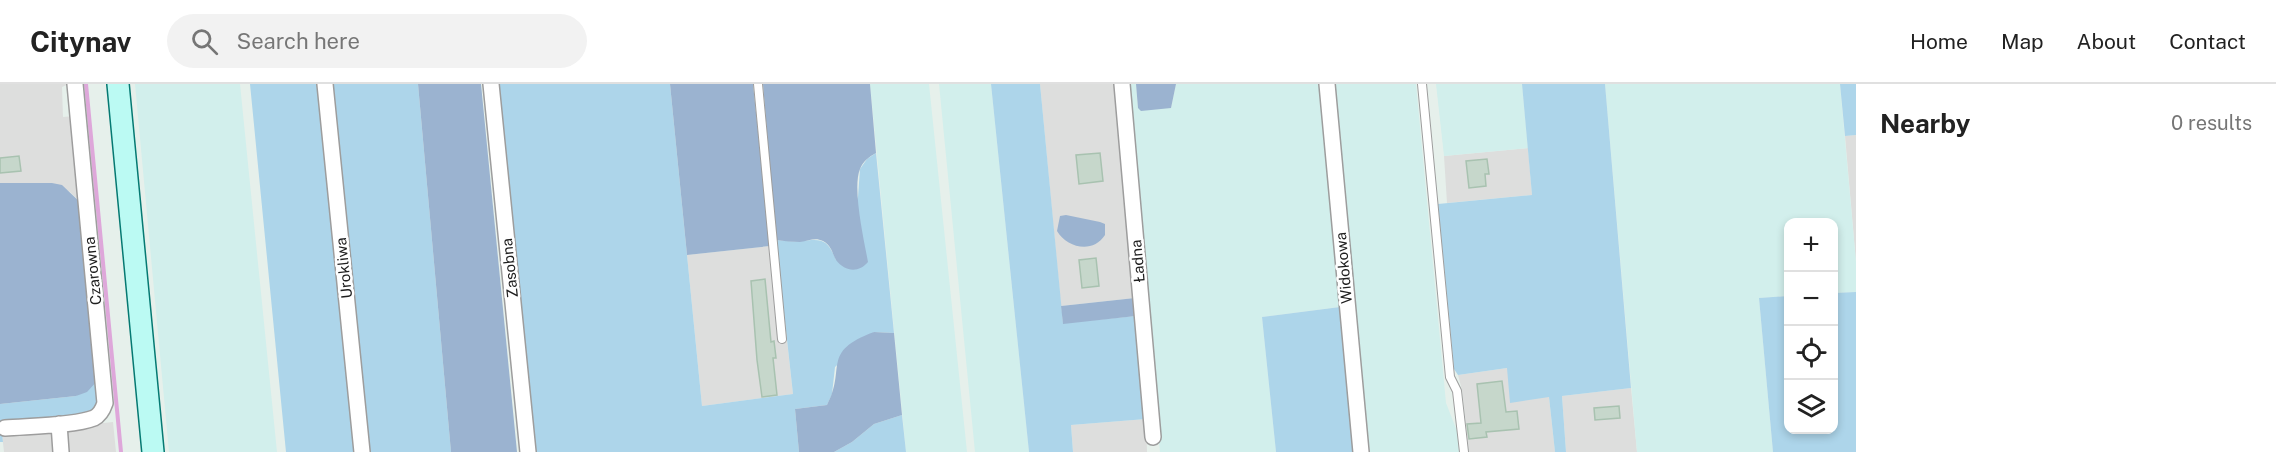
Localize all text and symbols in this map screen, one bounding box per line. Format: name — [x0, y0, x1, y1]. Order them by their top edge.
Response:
search box — [167, 14, 587, 68]
text: Citynav — [30, 25, 131, 58]
icon: search — [188, 25, 221, 58]
text: Search here — [236, 28, 360, 54]
text: Home — [1910, 29, 1968, 54]
text: Map — [2001, 29, 2044, 54]
text: About — [2077, 29, 2136, 54]
text: Contact — [2169, 29, 2246, 54]
text: Nearby — [1880, 108, 1970, 139]
text: 0 results — [2171, 111, 2252, 135]
map controls — [1784, 218, 1838, 434]
button: + — [1784, 218, 1838, 272]
street label: Widokowa — [1332, 232, 1355, 305]
street label: Czarowna — [80, 236, 105, 306]
street label: Urokliwa — [332, 237, 355, 299]
street label: Zasobna — [498, 237, 521, 299]
street label: Ładna — [1127, 239, 1148, 283]
button: − — [1784, 272, 1838, 326]
button: locate — [1784, 326, 1838, 380]
button: layers — [1784, 380, 1838, 434]

